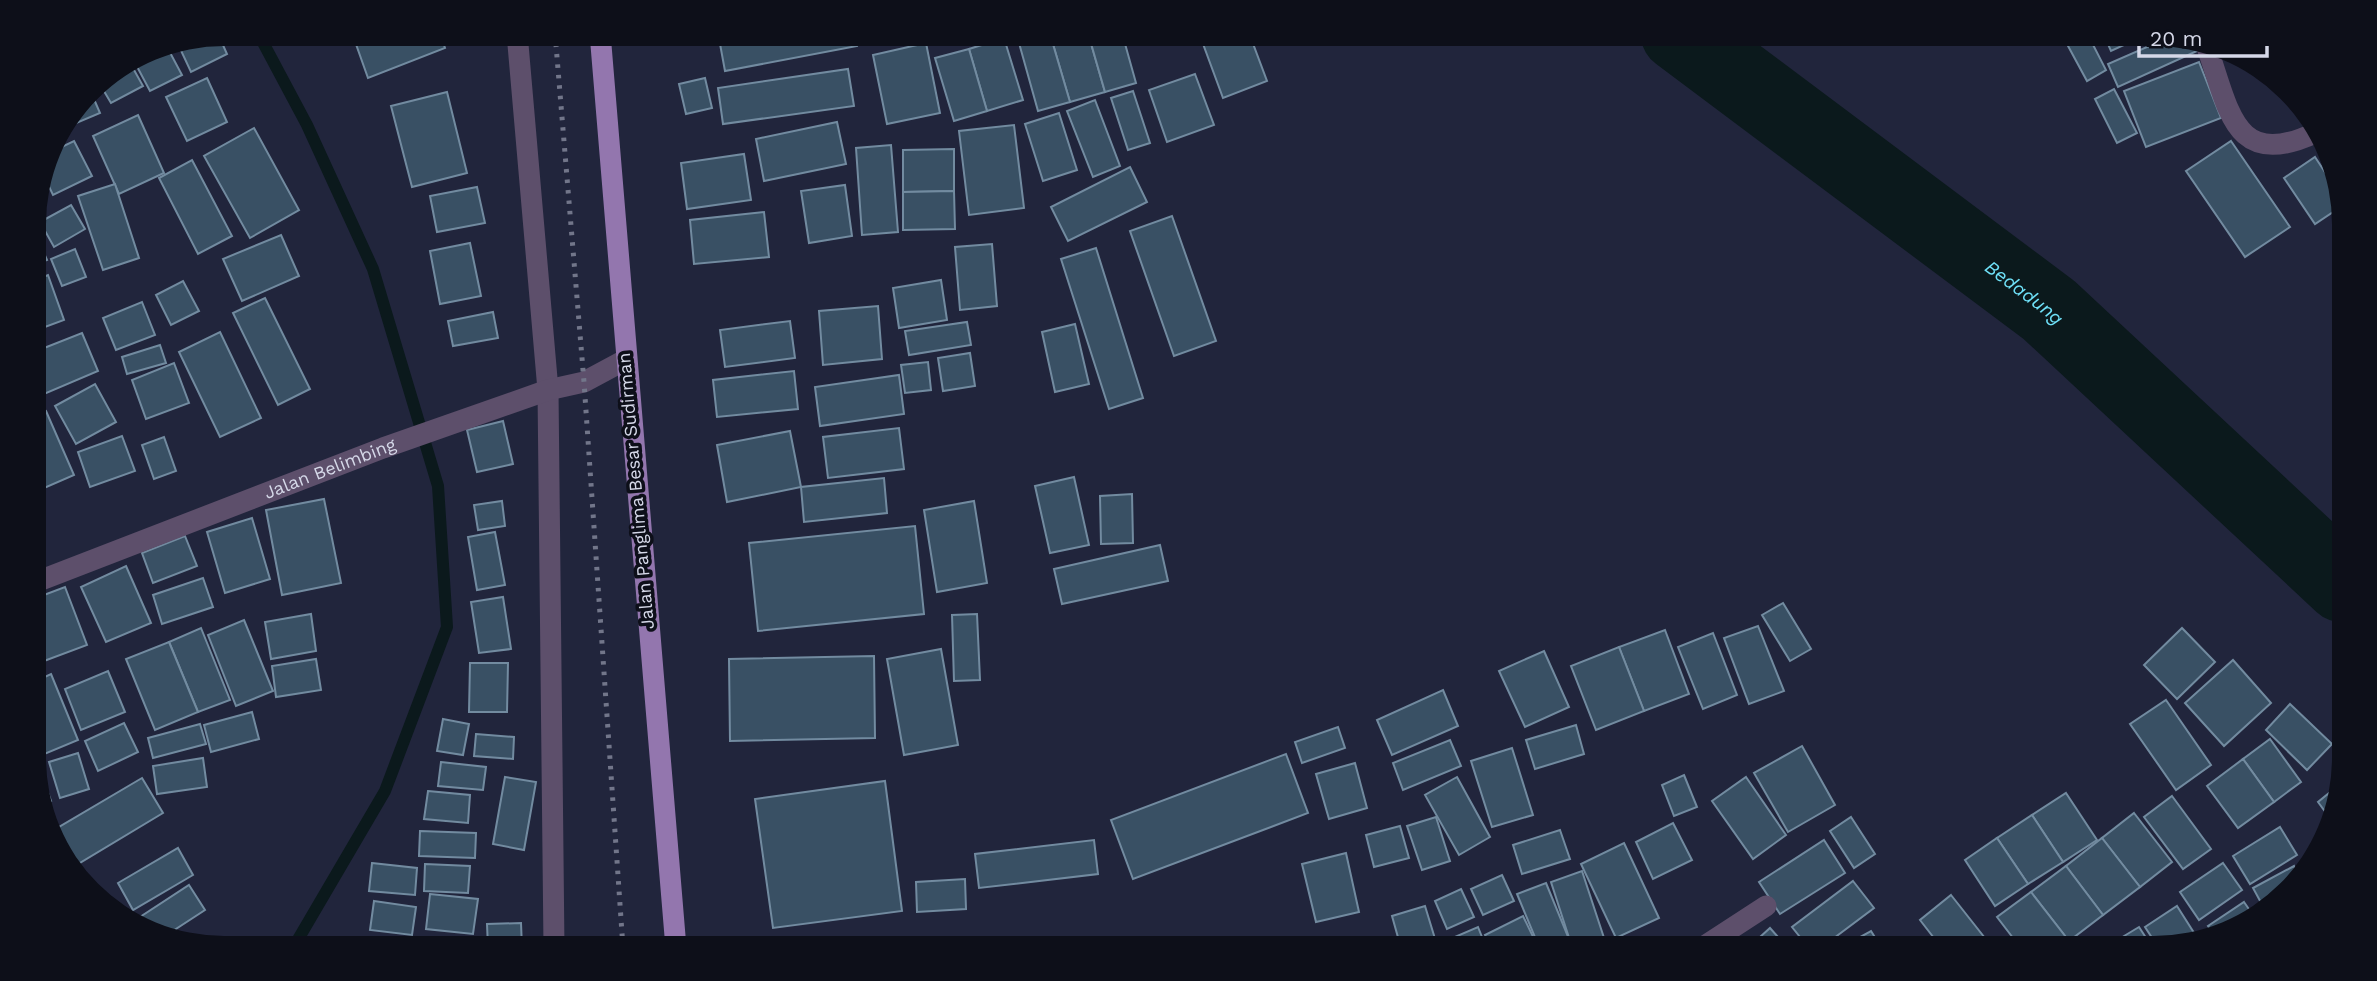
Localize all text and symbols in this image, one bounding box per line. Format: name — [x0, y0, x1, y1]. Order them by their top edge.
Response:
scale bar — [2139, 14, 2267, 58]
text: 20 m — [2150, 26, 2202, 51]
water label: Bedadung — [1981, 255, 2069, 330]
street label: Jalan Panglima Besar Sudirman — [613, 352, 658, 630]
street label: Jalan Belimbing — [261, 433, 399, 503]

